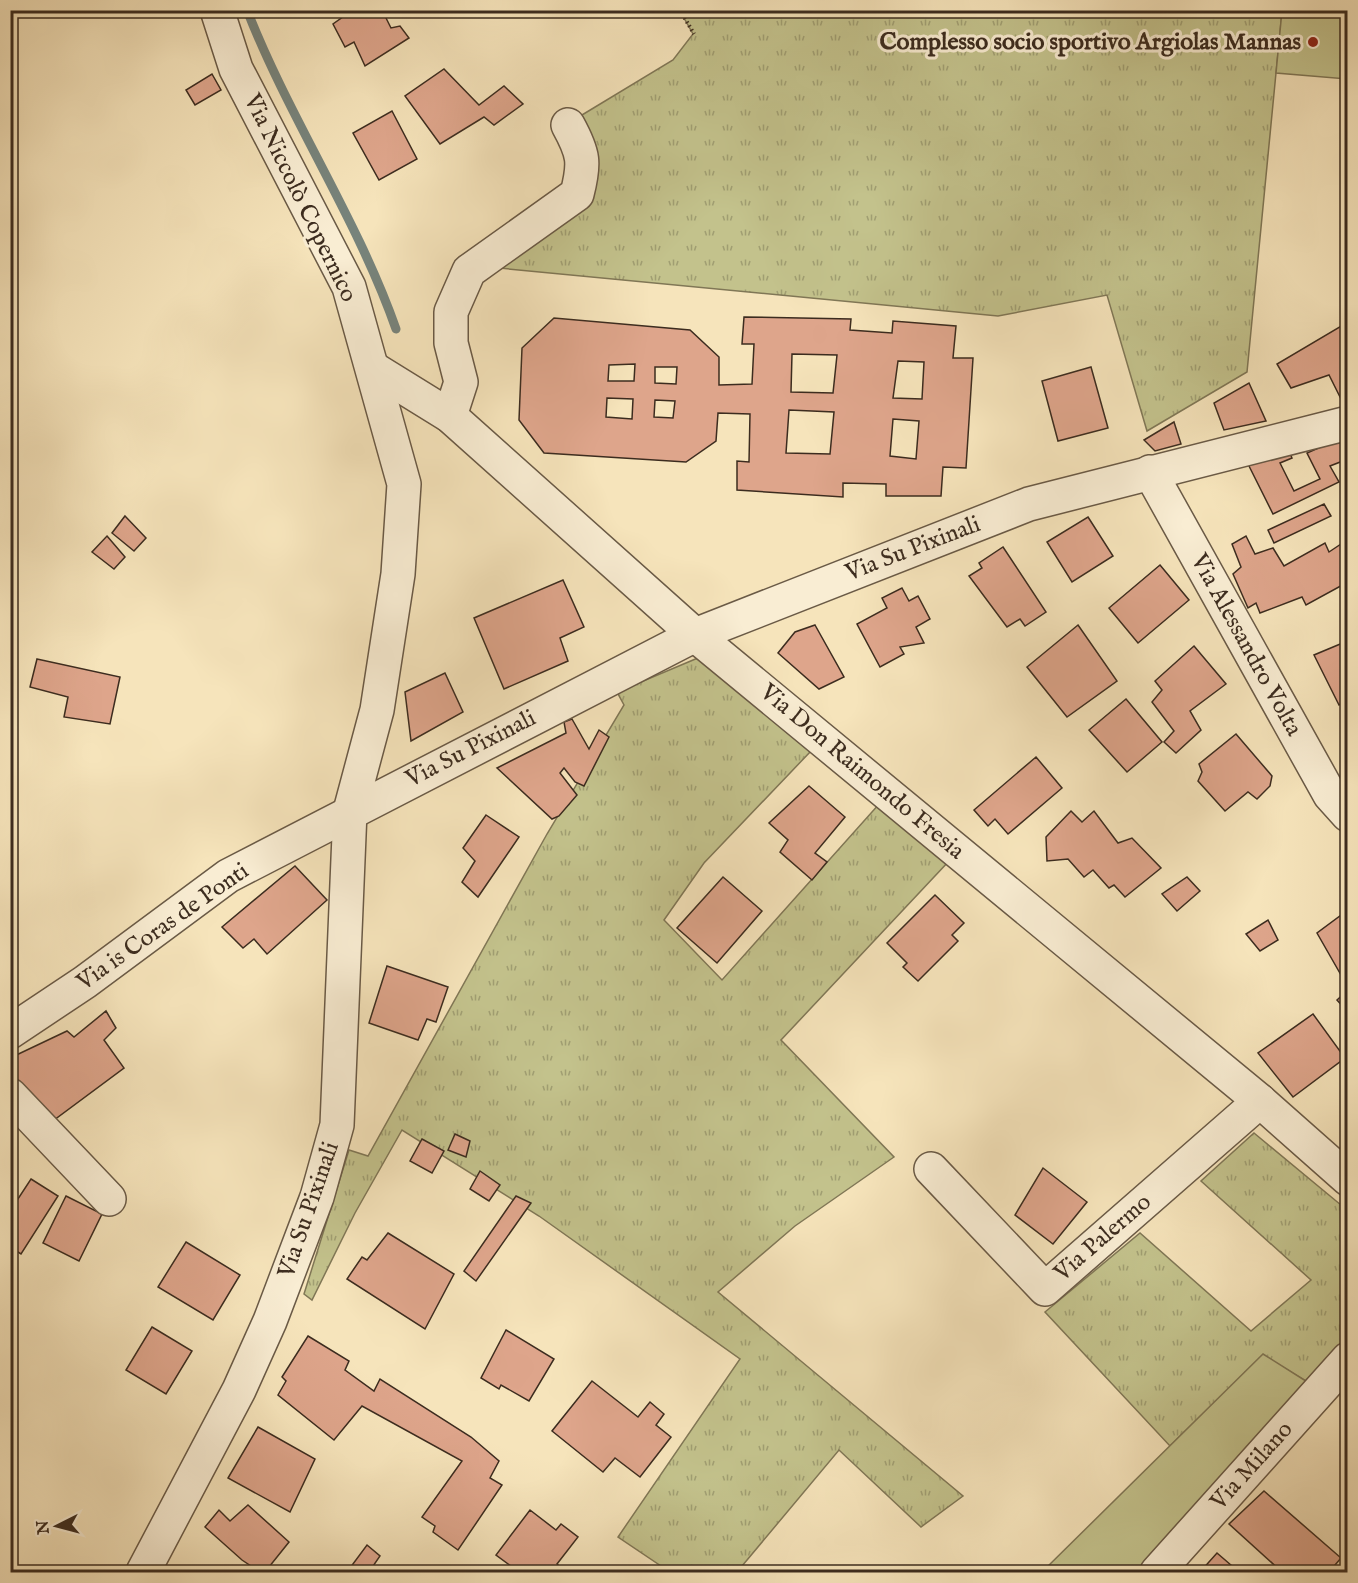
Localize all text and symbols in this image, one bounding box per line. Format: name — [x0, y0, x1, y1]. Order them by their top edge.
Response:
place label: Complesso socio sportivo Argiolas Mannas — [879, 27, 1302, 58]
marker: Complesso socio sportivo Argiolas Mannas — [1306, 35, 1320, 49]
street label: Via Niccolò Copernico — [236, 88, 364, 307]
street label: Via Su Pixinali — [840, 509, 985, 589]
street label: Via Alessandro Volta — [1183, 548, 1309, 742]
street label: Via Don Raimondo Fresia — [753, 677, 971, 867]
street label: Via Su Pixinali — [400, 703, 541, 796]
street label: Via is Coras de Ponti — [70, 856, 255, 999]
street label: Via Su Pixinali — [271, 1138, 347, 1283]
street label: Via Palermo — [1047, 1187, 1158, 1290]
street label: Via Milano — [1203, 1415, 1300, 1518]
north arrow — [27, 1496, 87, 1556]
text: N — [33, 1519, 55, 1536]

